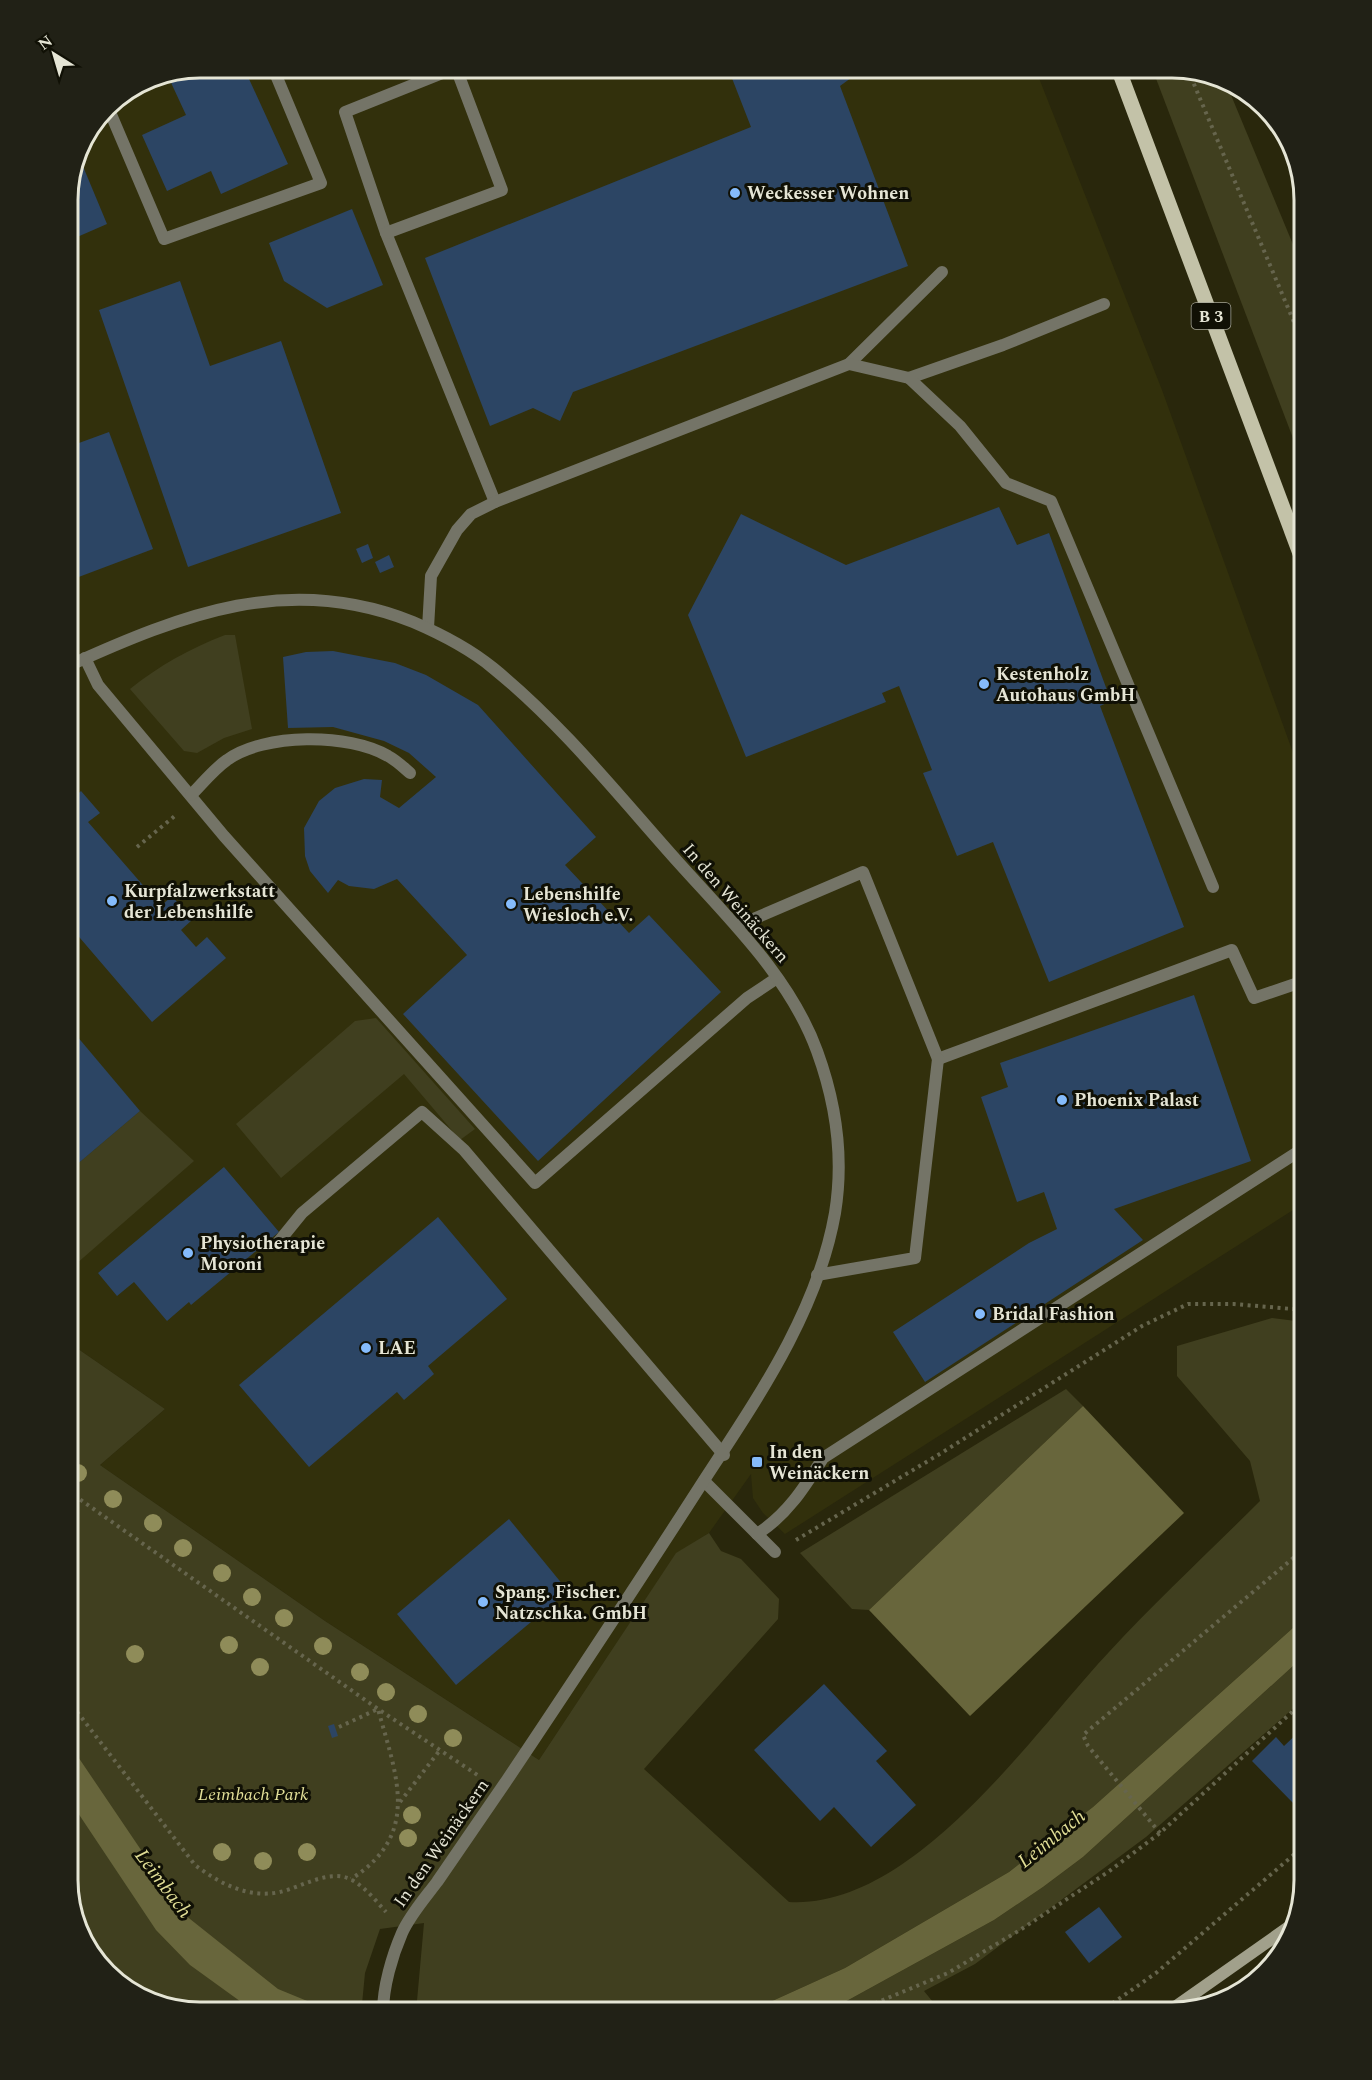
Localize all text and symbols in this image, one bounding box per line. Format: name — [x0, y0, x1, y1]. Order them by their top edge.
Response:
north arrow — [24, 24, 84, 84]
text: N — [33, 29, 58, 56]
place label: Weckesser Wohnen — [747, 180, 909, 207]
marker: Weckesser Wohnen — [728, 186, 742, 200]
road number: B 3 — [1192, 303, 1230, 329]
place label: Kestenholz Autohaus GmbH — [996, 661, 1135, 709]
marker: Kestenholz Autohaus GmbH — [977, 677, 991, 691]
street label: In den Weinäckern — [676, 837, 795, 969]
place label: Kurpfalzwerkstatt der Lebenshilfe — [124, 878, 275, 926]
place label: Lebenshilfe Wiesloch e.V. — [523, 881, 633, 929]
marker: Kurpfalzwerkstatt der Lebenshilfe — [105, 894, 119, 908]
marker: Lebenshilfe Wiesloch e.V. — [504, 897, 518, 911]
place label: Phoenix Palast — [1074, 1087, 1199, 1114]
marker: Phoenix Palast — [1055, 1093, 1069, 1107]
place label: Physiotherapie Moroni — [200, 1230, 325, 1278]
marker: Physiotherapie Moroni — [181, 1246, 195, 1260]
place label: Bridal Fashion — [992, 1301, 1115, 1328]
marker: Bridal Fashion — [973, 1307, 987, 1321]
place label: LAE — [378, 1335, 416, 1362]
marker: LAE — [359, 1341, 373, 1355]
place label: In den Weinäckern — [769, 1439, 869, 1487]
marker: In den Weinäckern — [750, 1455, 764, 1469]
place label: Spang. Fischer. Natzschka. GmbH — [495, 1579, 647, 1627]
marker: Spang. Fischer. Natzschka. GmbH — [476, 1595, 490, 1609]
street label: In den Weinäckern — [387, 1774, 496, 1913]
park label: Leimbach Park — [198, 1781, 309, 1808]
water label: Leimbach — [1011, 1802, 1092, 1876]
water label: Leimbach — [127, 1843, 199, 1925]

